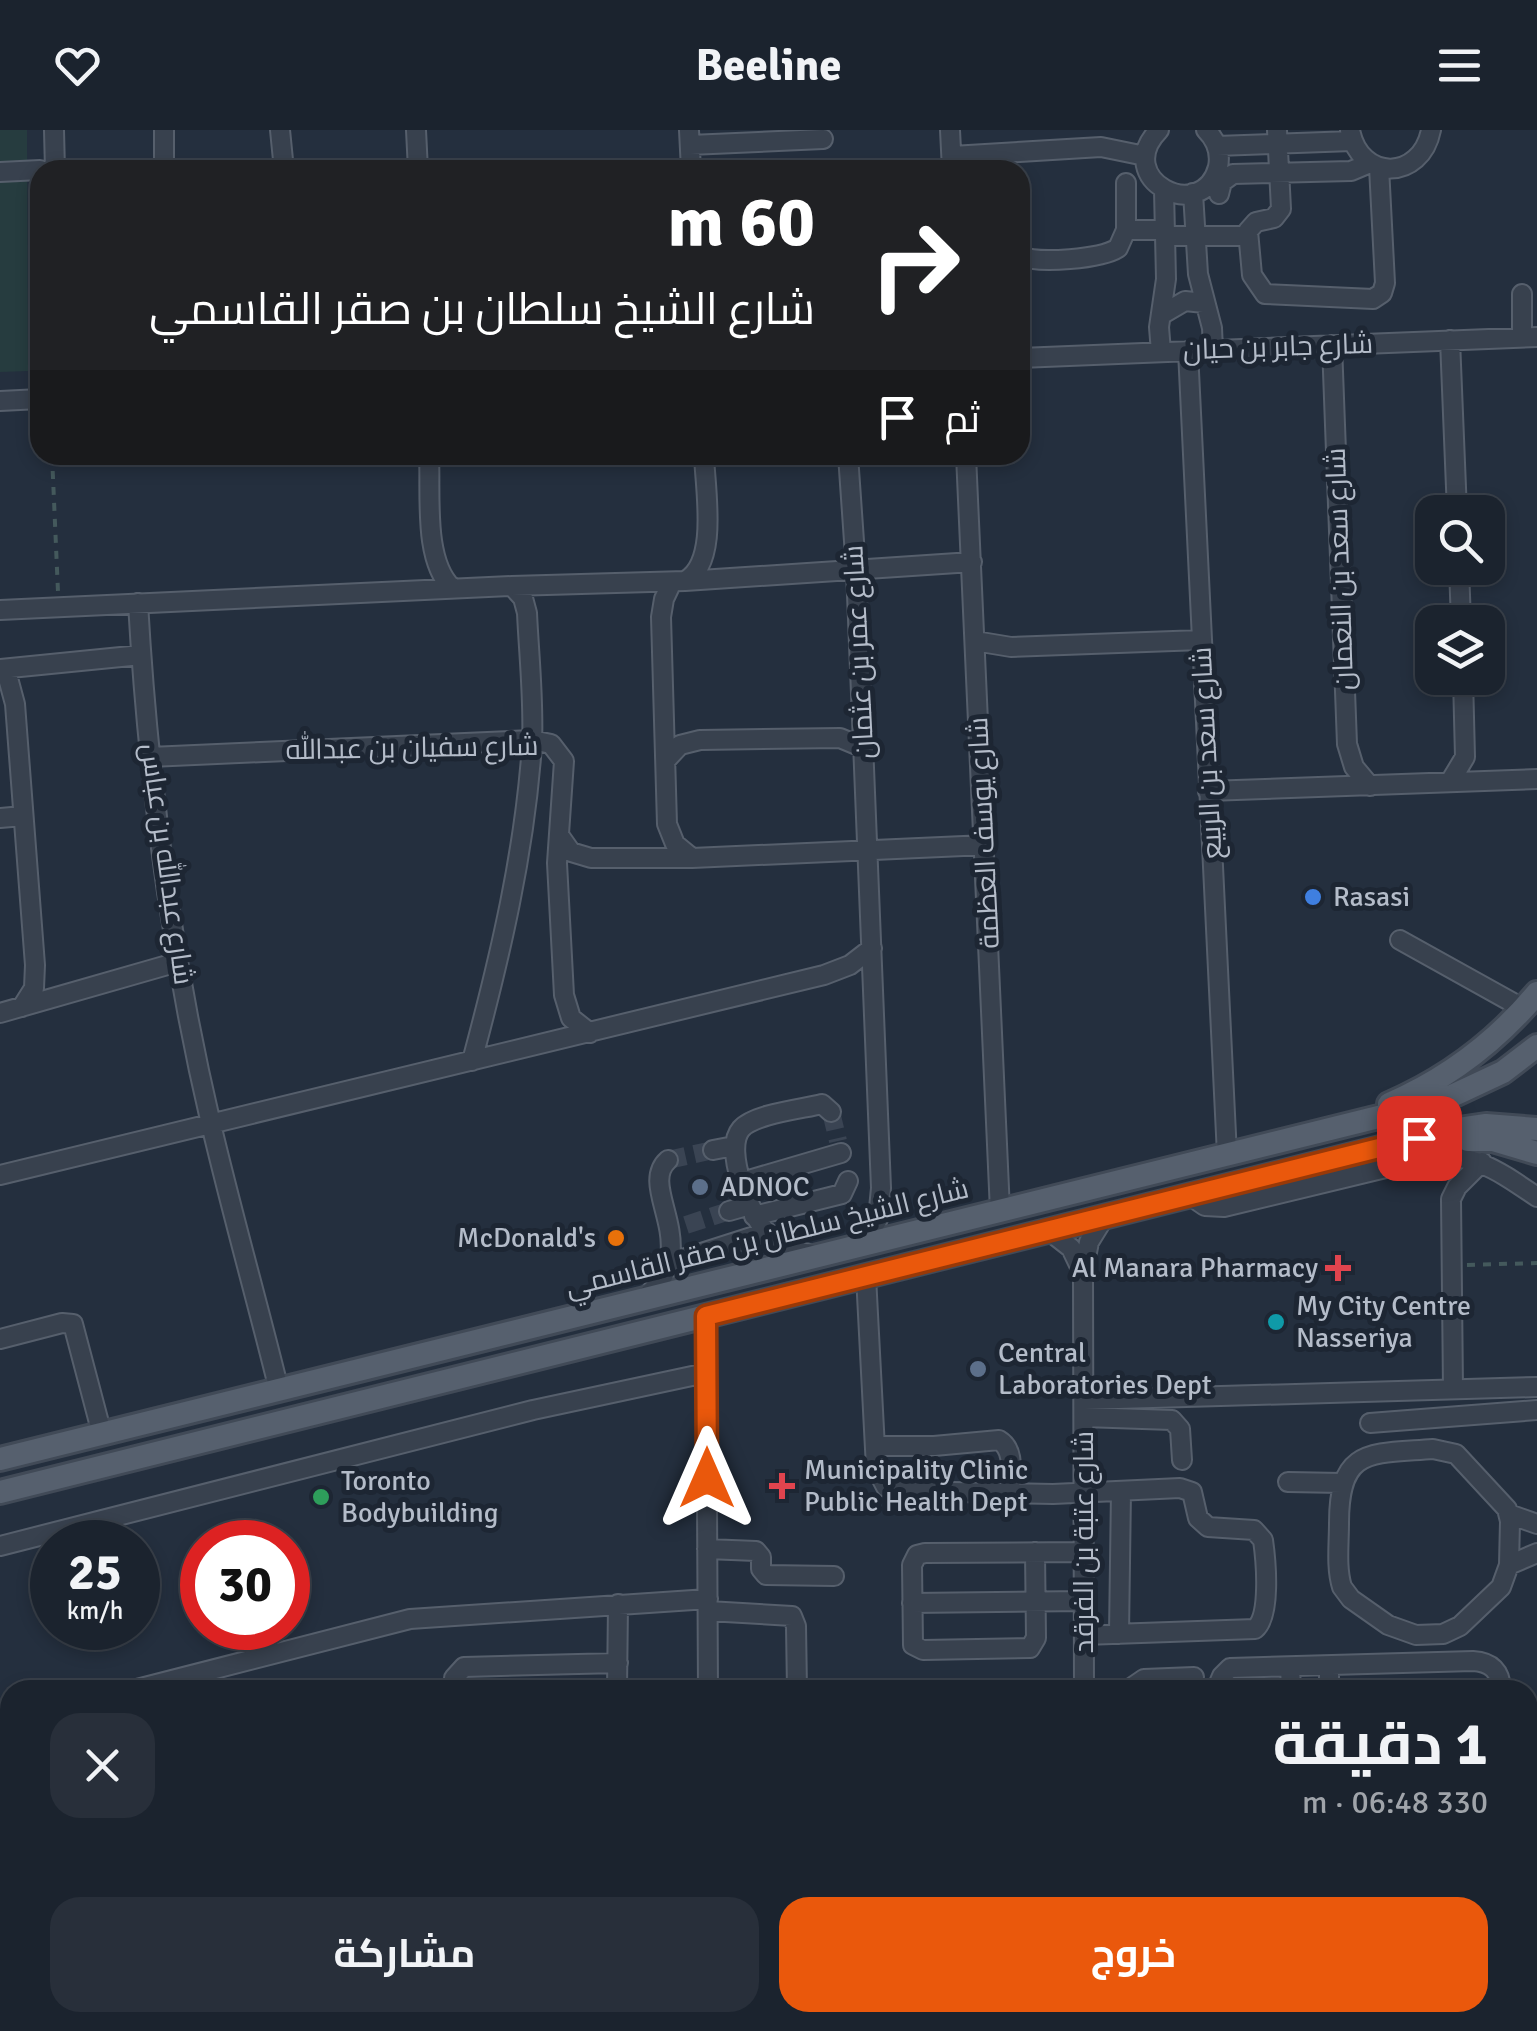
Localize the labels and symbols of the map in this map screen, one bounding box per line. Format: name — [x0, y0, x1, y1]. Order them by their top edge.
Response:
street label: شارع جابر بن حيان — [1182, 327, 1374, 368]
street label: شارع سعد بن النعمان — [1319, 447, 1362, 691]
street label: شارع عمر بن عثمان — [836, 544, 883, 760]
street label: شارع سعد بن الربيع — [1184, 646, 1231, 860]
street label: شارع يوسف العظمة — [961, 716, 1008, 950]
street label: شارع سفيان بن عبدالله — [285, 727, 539, 768]
street label: شارع عبدالله بن عباس — [132, 741, 203, 987]
place label: Rasasi — [1333, 880, 1410, 914]
marker: Rasasi — [1302, 886, 1324, 908]
pin — [1377, 1096, 1462, 1181]
place label: ADNOC — [720, 1170, 810, 1204]
street label: شارع الشيخ سلطان بن صقر القاسمي — [562, 1171, 973, 1308]
marker: ADNOC — [689, 1176, 711, 1198]
place label: McDonald's — [457, 1221, 596, 1255]
marker: McDonald's — [605, 1227, 627, 1249]
place label: Al Manara Pharmacy — [1072, 1251, 1318, 1285]
marker: Al Manara Pharmacy — [1327, 1257, 1349, 1279]
place label: My City Centre Nasseriya — [1296, 1289, 1471, 1355]
marker: My City Centre Nasseriya — [1265, 1311, 1287, 1333]
place label: Central Laboratories Dept — [998, 1336, 1212, 1402]
marker: Central Laboratories Dept — [967, 1358, 989, 1380]
position arrow — [655, 1426, 759, 1530]
street label: شارع عتبة بن الفرقد — [1067, 1431, 1102, 1653]
place label: Municipality Clinic Public Health Dept — [804, 1453, 1028, 1519]
place label: Toronto Bodybuilding — [341, 1464, 498, 1530]
marker: Municipality Clinic Public Health Dept — [769, 1473, 795, 1499]
marker: Toronto Bodybuilding — [310, 1486, 332, 1508]
speed limit sign: 30 — [180, 1520, 310, 1650]

